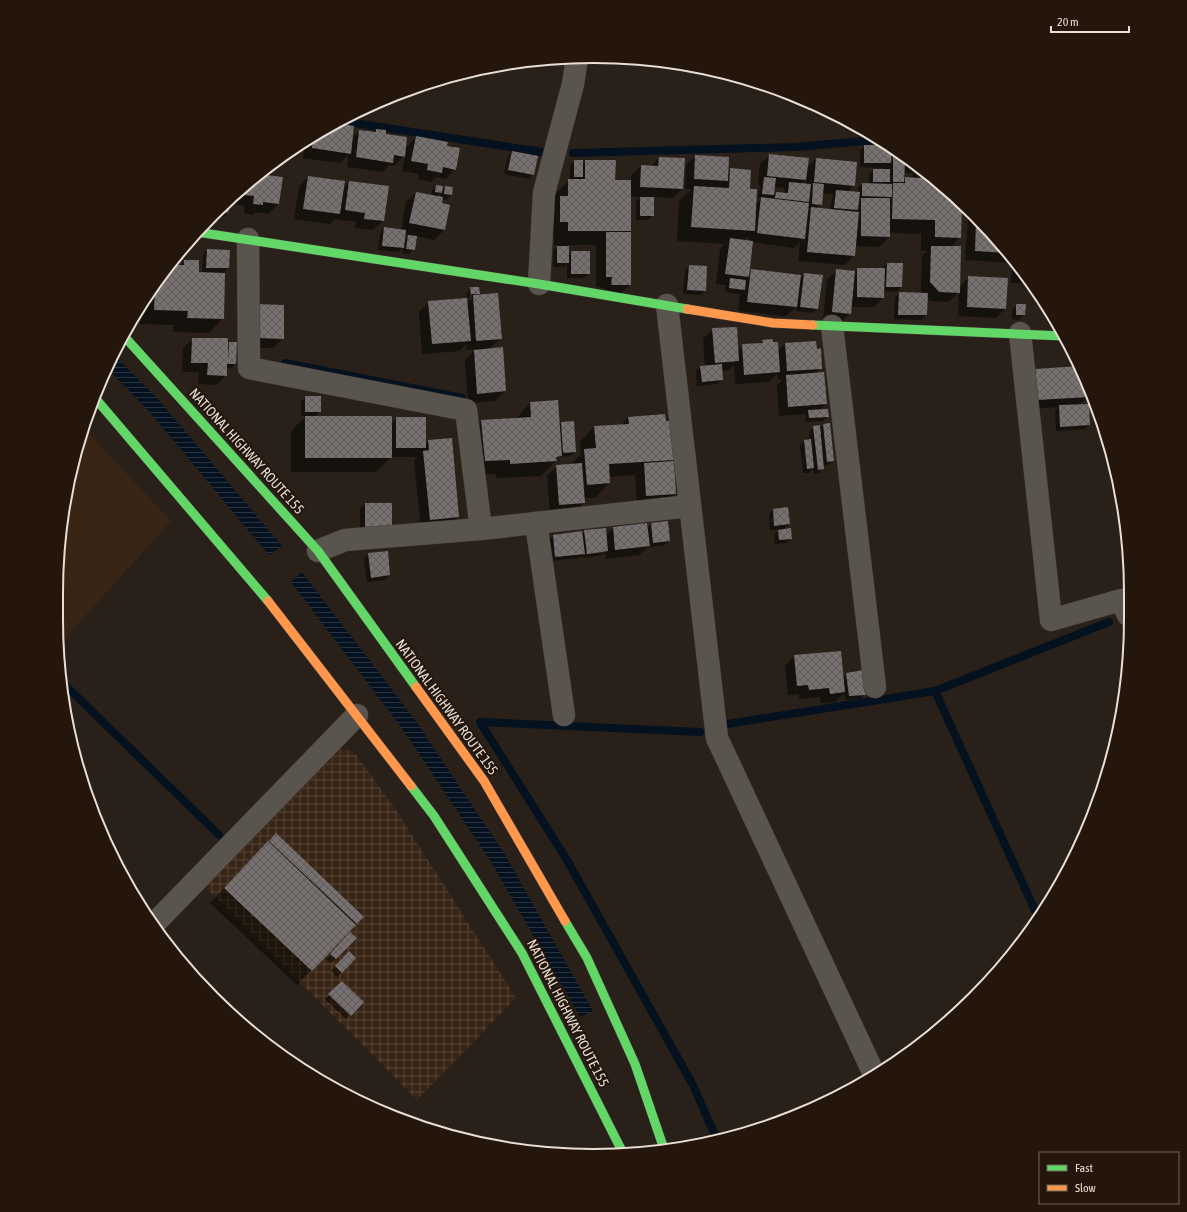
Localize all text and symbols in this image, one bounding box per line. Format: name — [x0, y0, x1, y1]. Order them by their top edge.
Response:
scale bar — [1051, 8, 1129, 34]
text: 20 m — [1057, 15, 1079, 29]
street label: NATIONAL HIGHWAY ROUTE 155 — [186, 385, 308, 517]
street label: NATIONAL HIGHWAY ROUTE 155 — [392, 636, 502, 778]
street label: NATIONAL HIGHWAY ROUTE 155 — [524, 937, 612, 1089]
legend — [1039, 1152, 1179, 1204]
text: Fast — [1075, 1161, 1093, 1175]
text: Slow — [1075, 1181, 1096, 1195]

